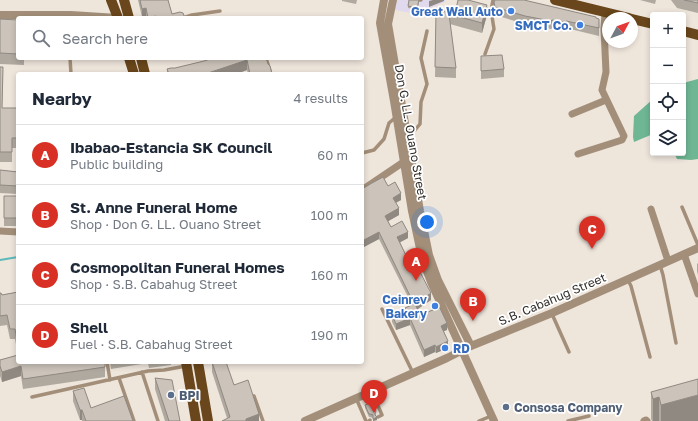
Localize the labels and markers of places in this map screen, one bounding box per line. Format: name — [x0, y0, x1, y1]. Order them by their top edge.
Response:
place label: Great Wall Auto — [411, 4, 503, 19]
marker: Great Wall Auto — [506, 6, 516, 16]
place label: SMCT Co. — [515, 18, 572, 33]
marker: SMCT Co. — [575, 20, 585, 30]
pin: C — [579, 216, 605, 249]
pin: A — [403, 248, 429, 281]
pin: B — [460, 288, 486, 321]
place label: Ceinrev Bakery — [382, 292, 428, 321]
marker: Ceinrev Bakery — [430, 301, 440, 311]
place label: RD — [453, 341, 470, 356]
marker: RD — [440, 343, 450, 353]
pin: D — [361, 380, 387, 413]
place label: BPI — [179, 388, 200, 403]
marker: BPI — [166, 390, 176, 400]
place label: Consosa Company — [514, 400, 623, 415]
marker: Consosa Company — [501, 402, 511, 412]

